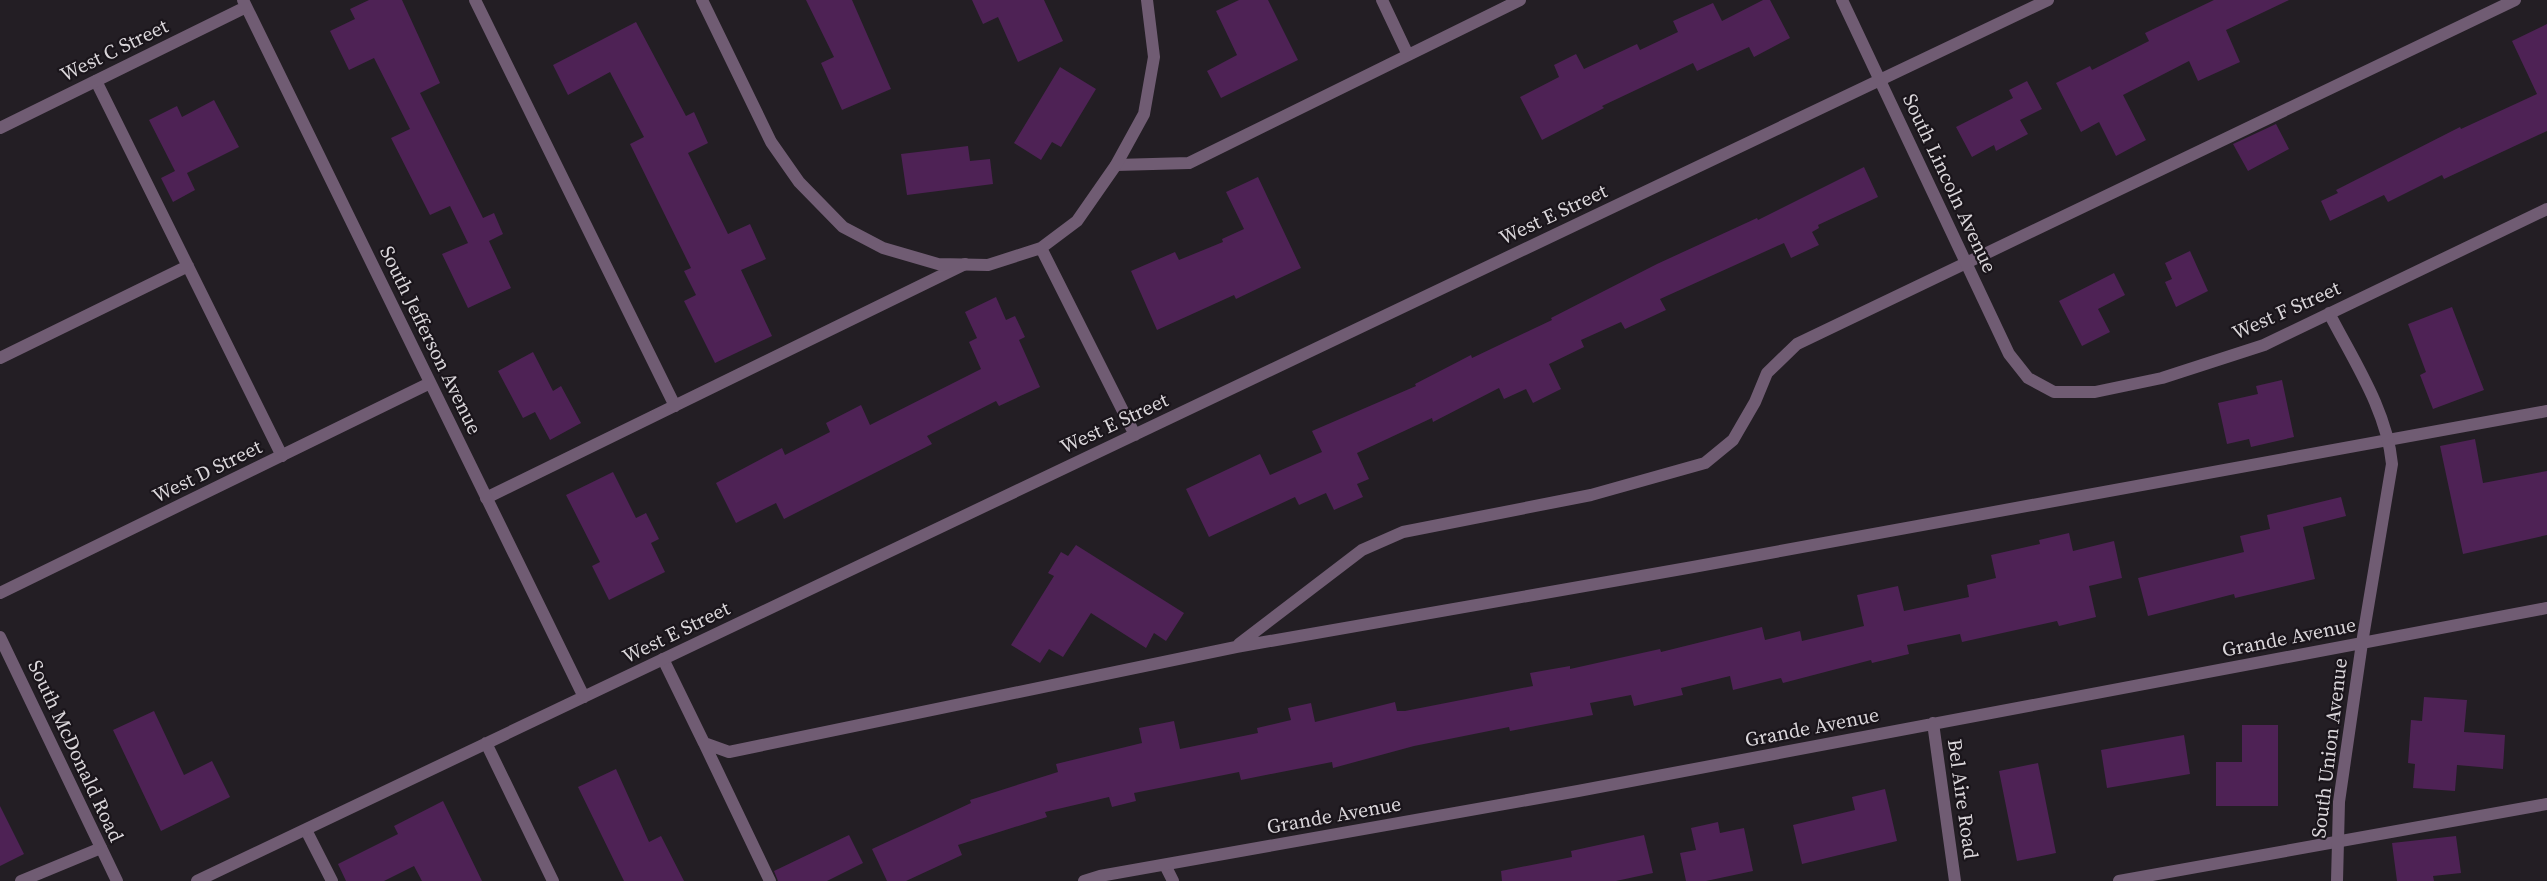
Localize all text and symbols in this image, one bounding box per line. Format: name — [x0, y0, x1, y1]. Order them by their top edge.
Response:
street label: West C Street — [55, 12, 173, 88]
street label: South Lincoln Avenue — [1896, 89, 2004, 277]
street label: West E Street — [1494, 177, 1612, 251]
street label: South Jefferson Avenue — [373, 241, 489, 439]
street label: West F Street — [2227, 273, 2345, 346]
street label: West E Street — [1055, 386, 1173, 460]
street label: West D Street — [148, 432, 267, 510]
street label: West E Street — [618, 594, 735, 670]
street label: Grande Avenue — [2220, 610, 2358, 664]
street label: South McDonald Road — [22, 655, 131, 847]
street label: South Union Avenue — [2304, 656, 2354, 840]
street label: Grande Avenue — [1743, 700, 1881, 754]
street label: Bel Aire Road — [1941, 737, 1985, 861]
street label: Grande Avenue — [1265, 789, 1403, 841]

